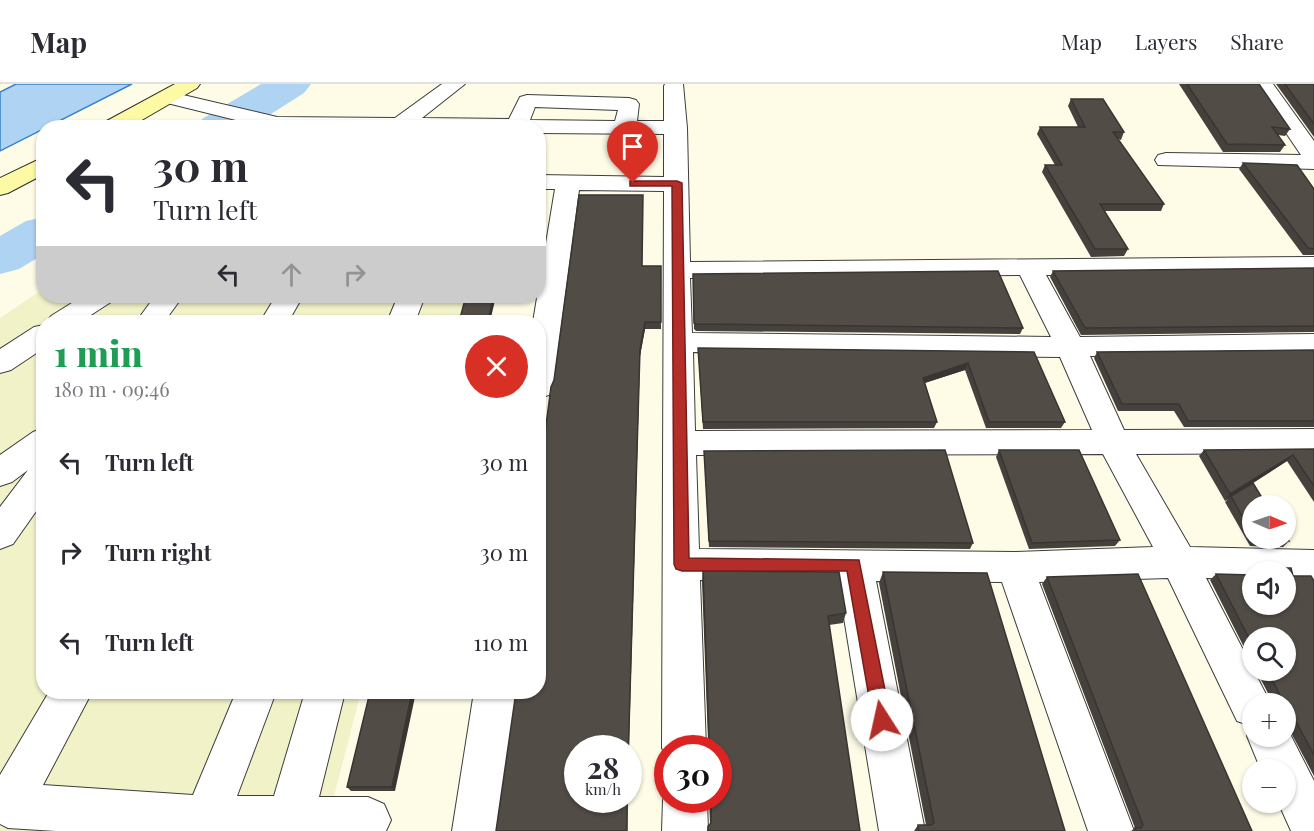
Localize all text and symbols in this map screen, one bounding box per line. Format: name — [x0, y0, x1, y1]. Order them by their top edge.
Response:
text: Map — [30, 23, 87, 60]
text: Map — [1061, 27, 1102, 55]
text: Layers — [1135, 27, 1197, 55]
text: Share — [1230, 27, 1284, 55]
pin — [607, 121, 658, 183]
icon: arrive — [616, 130, 649, 163]
text: 30 m — [153, 137, 248, 193]
icon: left — [54, 144, 132, 222]
text: Turn left — [153, 191, 257, 227]
icon: left — [212, 258, 245, 291]
icon: ahead — [275, 258, 308, 291]
icon: right — [338, 258, 371, 291]
text: 1 min — [54, 328, 143, 376]
button: close — [465, 335, 528, 398]
text: 180 m · 09:46 — [54, 375, 170, 402]
icon: left — [54, 446, 87, 479]
text: Turn left — [105, 447, 194, 477]
text: 30 m — [480, 447, 528, 477]
north arrow — [1242, 495, 1296, 549]
map controls — [1242, 495, 1296, 813]
icon: right — [54, 536, 87, 569]
text: Turn right — [105, 537, 211, 567]
text: 30 m — [480, 537, 528, 567]
button: sound — [1242, 561, 1296, 615]
icon: left — [54, 626, 87, 659]
text: Turn left — [105, 627, 194, 657]
text: 110 m — [474, 627, 528, 657]
button: search — [1242, 627, 1296, 681]
position arrow — [850, 688, 914, 752]
button: + — [1242, 693, 1296, 747]
speed limit sign: 30 — [654, 735, 732, 813]
text: 28 — [587, 747, 619, 787]
button: − — [1242, 759, 1296, 813]
text: km/h — [585, 779, 621, 799]

